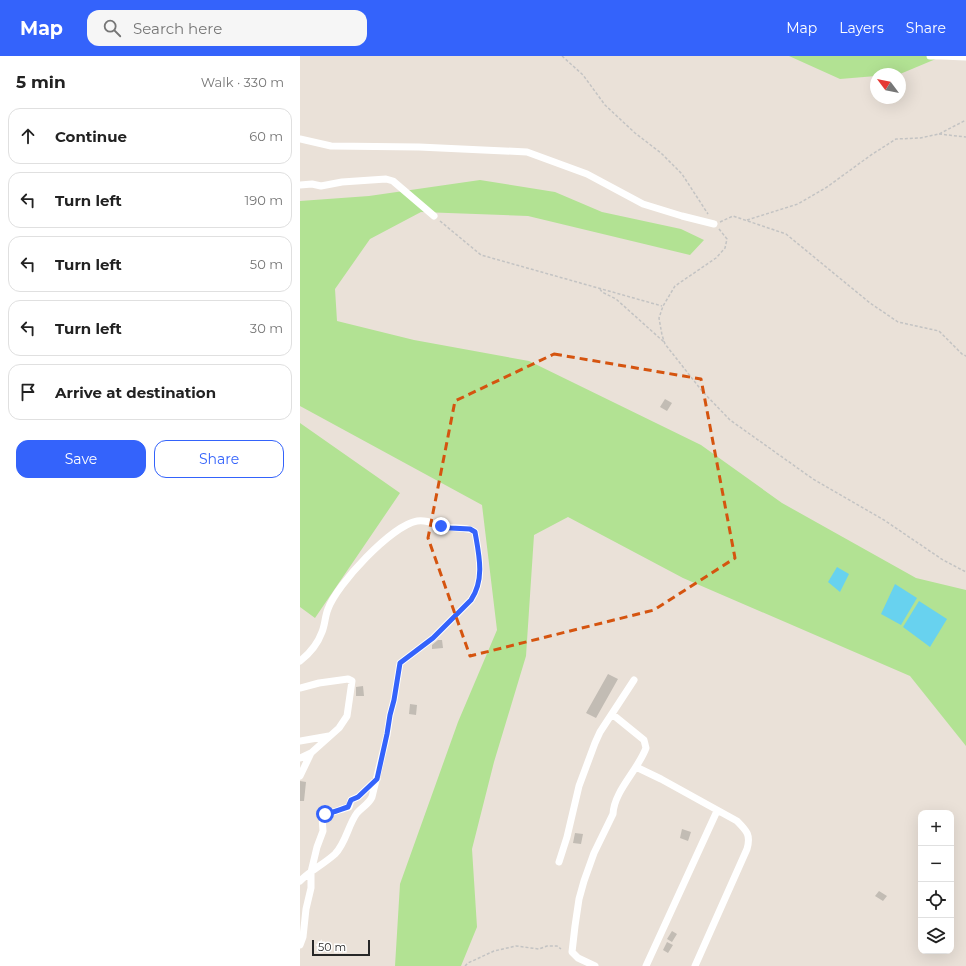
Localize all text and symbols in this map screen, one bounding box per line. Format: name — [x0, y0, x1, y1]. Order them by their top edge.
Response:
search box — [87, 10, 367, 46]
text: Map — [20, 17, 63, 40]
icon: search — [101, 17, 123, 39]
text: Search here — [133, 19, 222, 38]
text: Map — [786, 19, 817, 37]
text: Layers — [839, 19, 884, 37]
text: Share — [906, 19, 946, 37]
north arrow — [870, 68, 906, 104]
text: 5 min — [16, 72, 66, 92]
text: Walk · 330 m — [201, 74, 284, 90]
icon: ahead — [17, 125, 39, 147]
text: Continue — [55, 127, 127, 146]
text: 60 m — [249, 128, 283, 144]
icon: left — [17, 189, 39, 211]
text: Turn left — [55, 191, 122, 210]
text: 190 m — [245, 192, 283, 208]
icon: left — [17, 253, 39, 275]
text: Turn left — [55, 255, 122, 274]
text: 50 m — [250, 256, 283, 272]
icon: left — [17, 317, 39, 339]
text: Turn left — [55, 319, 122, 338]
text: 30 m — [250, 320, 283, 336]
icon: arrive — [17, 381, 39, 403]
text: Arrive at destination — [55, 383, 216, 402]
button: Save — [16, 440, 146, 478]
button: Share — [154, 440, 284, 478]
route end — [432, 517, 450, 535]
route start — [316, 805, 334, 823]
map controls — [918, 810, 954, 954]
button: + — [918, 810, 954, 846]
button: − — [918, 846, 954, 882]
button: locate — [918, 882, 954, 918]
button: layers — [918, 918, 954, 954]
scale bar — [312, 938, 370, 957]
text: 50 m — [318, 940, 346, 954]

